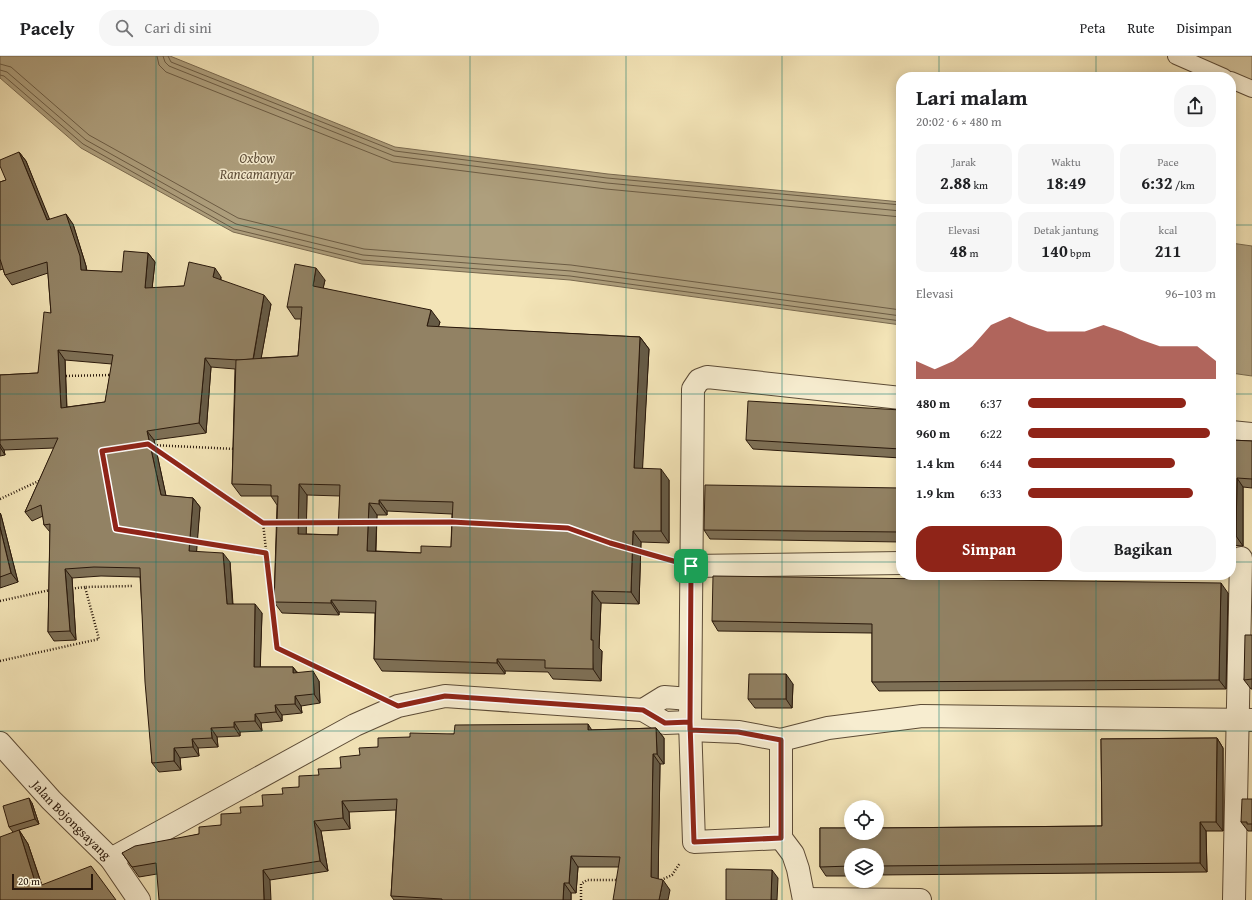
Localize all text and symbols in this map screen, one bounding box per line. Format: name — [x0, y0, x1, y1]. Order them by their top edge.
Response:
search box — [99, 10, 379, 46]
text: Pacely — [20, 14, 75, 42]
icon: search — [113, 17, 135, 39]
text: Cari di sini — [145, 17, 212, 38]
text: Peta — [1080, 18, 1105, 38]
text: Rute — [1127, 18, 1155, 38]
text: Disimpan — [1177, 18, 1232, 38]
text: Lari malam — [916, 81, 1028, 113]
button: share — [1174, 85, 1216, 127]
text: 20:02 · 6 × 480 m — [916, 112, 1002, 131]
water label: Oxbow Rancamanyar — [219, 148, 295, 184]
text: Jarak — [952, 154, 976, 170]
text: Waktu — [1051, 154, 1081, 170]
text: Pace — [1157, 154, 1179, 170]
text: 2.88 — [940, 170, 971, 195]
text: 18:49 — [1046, 170, 1086, 195]
text: 6:32 — [1141, 170, 1173, 195]
text: km — [971, 177, 988, 193]
text: /km — [1173, 177, 1195, 193]
text: Elevasi — [948, 222, 980, 238]
text: Detak jantung — [1034, 222, 1098, 238]
text: kcal — [1159, 222, 1177, 238]
text: 48 — [949, 238, 967, 263]
text: 140 — [1041, 238, 1068, 263]
text: 211 — [1155, 238, 1181, 263]
text: m — [967, 245, 979, 261]
text: bpm — [1068, 245, 1091, 261]
text: Elevasi — [916, 284, 954, 303]
text: 96–103 m — [1165, 284, 1216, 303]
text: 480 m — [916, 394, 950, 413]
text: 6:37 — [980, 394, 1002, 413]
text: 960 m — [916, 424, 950, 443]
text: 6:22 — [980, 424, 1002, 443]
text: 1.4 km — [916, 454, 955, 473]
text: 6:44 — [980, 454, 1002, 473]
text: 1.9 km — [916, 484, 955, 503]
text: 6:33 — [980, 484, 1002, 503]
button: Simpan — [916, 526, 1062, 572]
button: Bagikan — [1070, 526, 1216, 572]
pin — [674, 549, 708, 583]
icon: arrive — [680, 555, 702, 577]
street label: Jalan Bojongsayang — [26, 774, 116, 865]
map controls — [844, 800, 884, 888]
button: locate — [844, 800, 884, 840]
button: layers — [844, 848, 884, 888]
scale bar — [12, 872, 93, 891]
text: 20 m — [18, 873, 40, 889]

